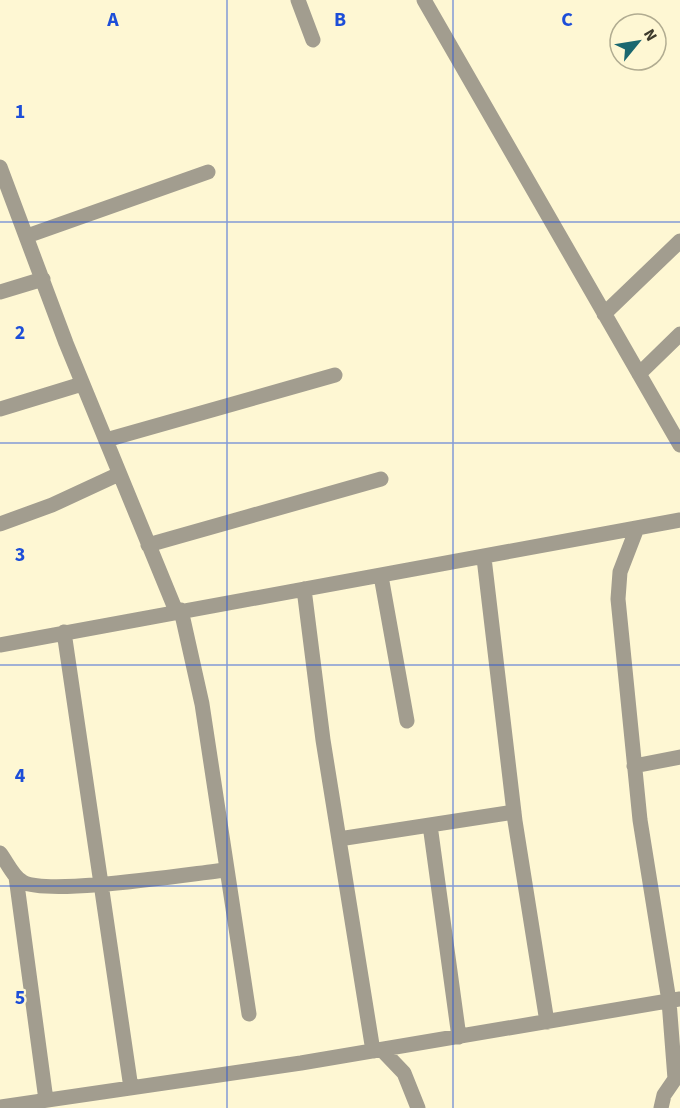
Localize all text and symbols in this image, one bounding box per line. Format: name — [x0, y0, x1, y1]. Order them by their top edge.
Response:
text: A — [106, 6, 119, 34]
text: B — [334, 6, 346, 34]
text: C — [561, 6, 573, 34]
north arrow — [608, 12, 668, 72]
text: N — [638, 25, 662, 45]
text: 1 — [15, 98, 25, 126]
text: 2 — [15, 319, 25, 347]
text: 3 — [15, 541, 25, 569]
text: 4 — [15, 762, 26, 790]
text: 5 — [15, 984, 25, 1012]

